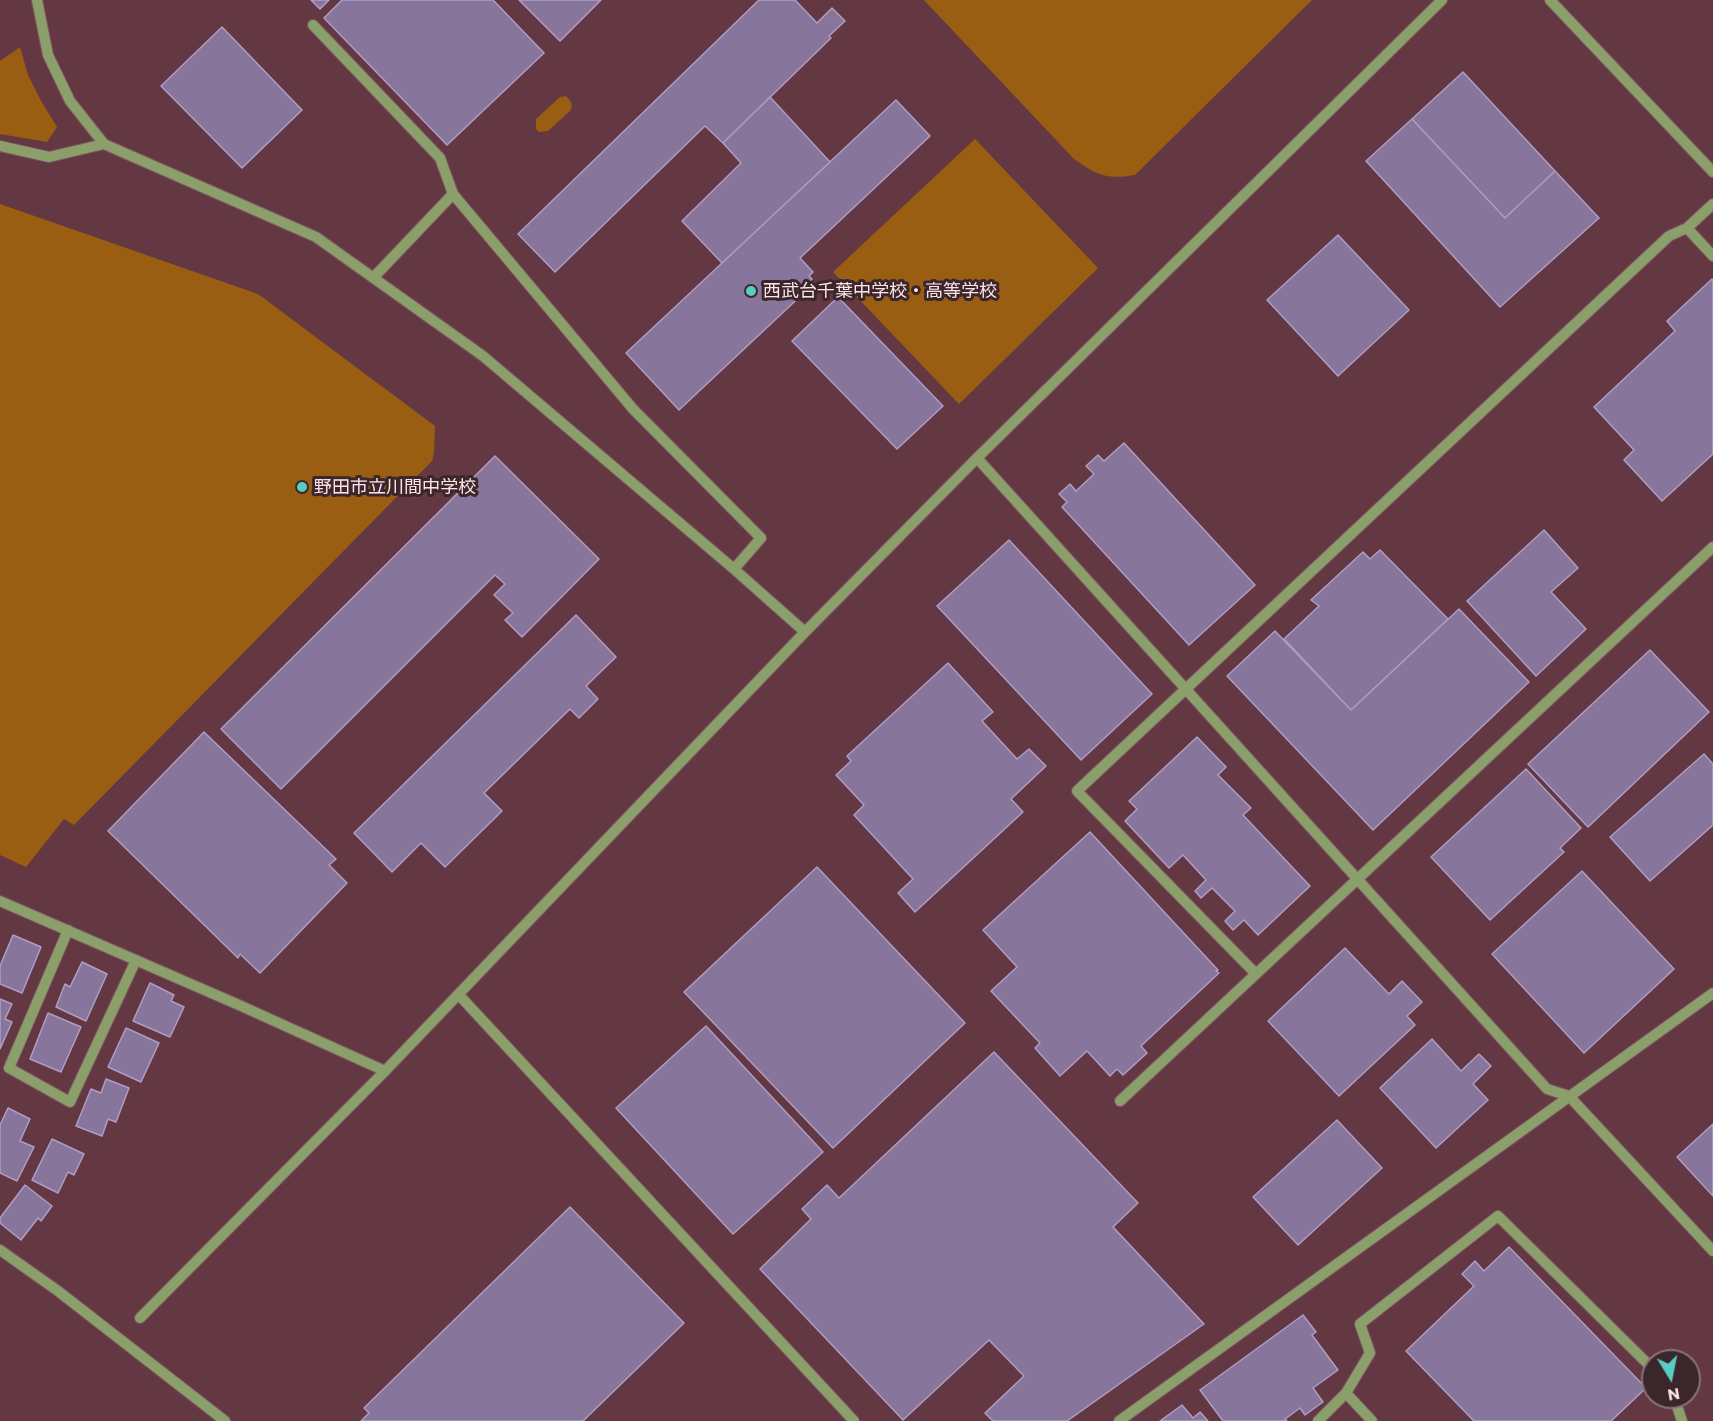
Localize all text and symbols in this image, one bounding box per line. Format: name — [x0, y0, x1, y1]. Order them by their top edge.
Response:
place label: 西武台千葉中学校・高等学校 — [763, 280, 997, 302]
marker: 西武台千葉中学校・高等学校 — [744, 284, 758, 298]
place label: 野田市立川間中学校 — [314, 476, 476, 498]
marker: 野田市立川間中学校 — [295, 480, 309, 494]
north arrow — [1641, 1349, 1701, 1409]
text: N — [1666, 1385, 1681, 1406]

